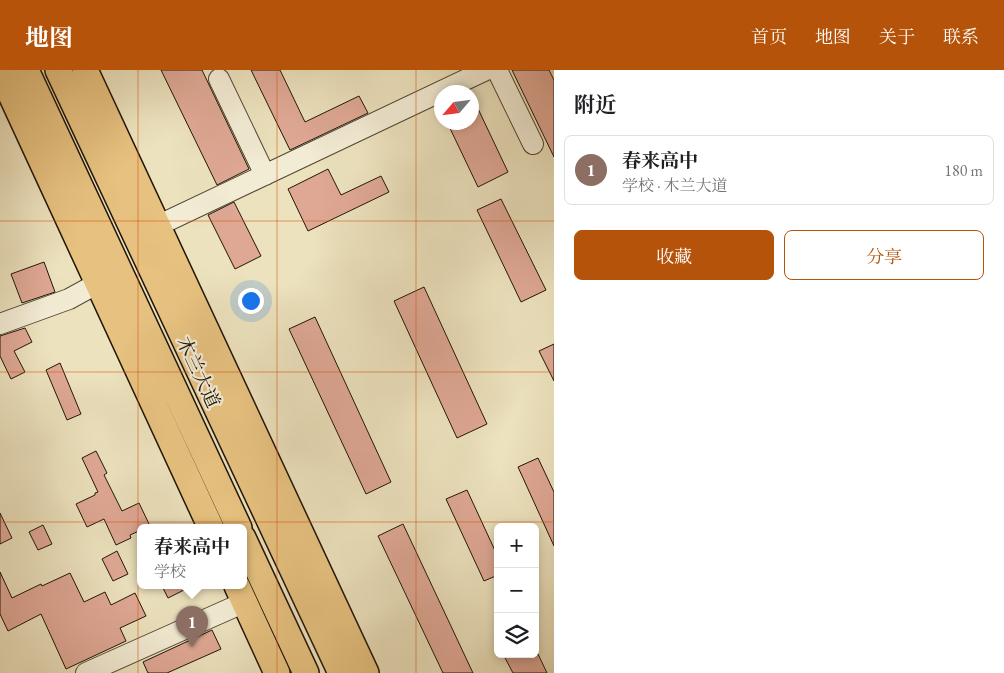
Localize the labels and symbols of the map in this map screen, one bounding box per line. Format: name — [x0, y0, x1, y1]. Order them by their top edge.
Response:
north arrow — [434, 85, 479, 130]
your location — [238, 288, 264, 314]
street label: 木兰大道 — [171, 332, 226, 412]
pin: 1 — [176, 606, 208, 647]

